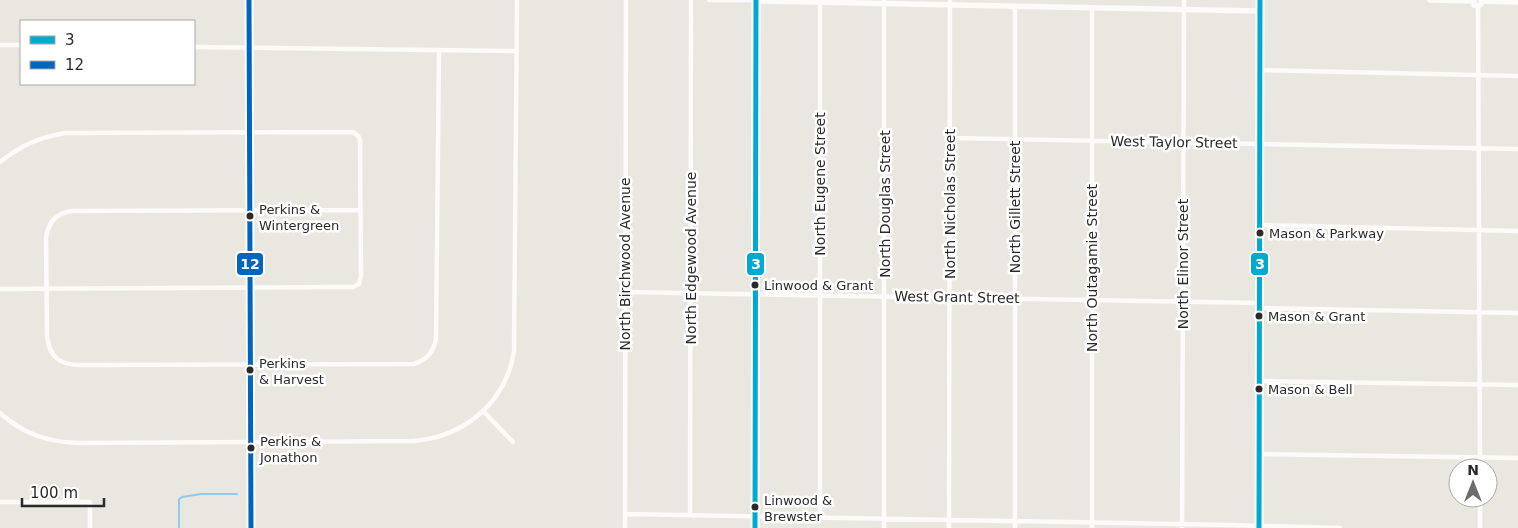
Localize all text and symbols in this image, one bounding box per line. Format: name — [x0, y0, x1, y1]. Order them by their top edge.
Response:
legend — [20, 20, 195, 85]
text: 3 — [65, 31, 75, 49]
text: 12 — [65, 56, 84, 74]
street label: North Eugene Street — [812, 112, 828, 256]
street label: North Nicholas Street — [942, 129, 958, 279]
street label: North Douglas Street — [877, 130, 893, 278]
street label: West Taylor Street — [1110, 133, 1238, 151]
street label: North Gillett Street — [1007, 140, 1023, 273]
street label: North Edgewood Avenue — [683, 172, 699, 344]
street label: North Birchwood Avenue — [617, 177, 633, 351]
street label: North Outagamie Street — [1084, 183, 1100, 352]
street label: North Elinor Street — [1175, 198, 1191, 329]
place label: Perkins & Wintergreen — [259, 202, 339, 233]
marker: Perkins & Wintergreen — [245, 211, 255, 221]
place label: Mason & Parkway — [1269, 226, 1384, 241]
marker: Mason & Parkway — [1255, 228, 1265, 238]
line badge: 12 — [236, 252, 264, 276]
line badge: 3 — [746, 252, 765, 276]
line badge: 3 — [1250, 252, 1269, 276]
text: 12 — [240, 256, 260, 272]
text: 3 — [751, 256, 761, 272]
text: 3 — [1255, 256, 1265, 272]
place label: Linwood & Grant — [764, 278, 873, 293]
marker: Linwood & Grant — [750, 280, 760, 290]
street label: West Grant Street — [894, 288, 1020, 306]
place label: Mason & Grant — [1268, 309, 1365, 324]
marker: Mason & Grant — [1254, 311, 1264, 321]
place label: Perkins & Harvest — [259, 356, 324, 387]
marker: Perkins & Harvest — [245, 365, 255, 375]
place label: Mason & Bell — [1268, 382, 1353, 397]
marker: Mason & Bell — [1254, 384, 1264, 394]
place label: Perkins & Jonathon — [259, 434, 321, 465]
marker: Perkins & Jonathon — [246, 443, 256, 453]
north arrow — [1448, 458, 1498, 508]
text: N — [1467, 462, 1479, 478]
scale bar — [22, 476, 105, 508]
text: 100 m — [30, 484, 78, 502]
place label: Linwood & Brewster — [764, 493, 832, 524]
marker: Linwood & Brewster — [750, 502, 760, 512]

